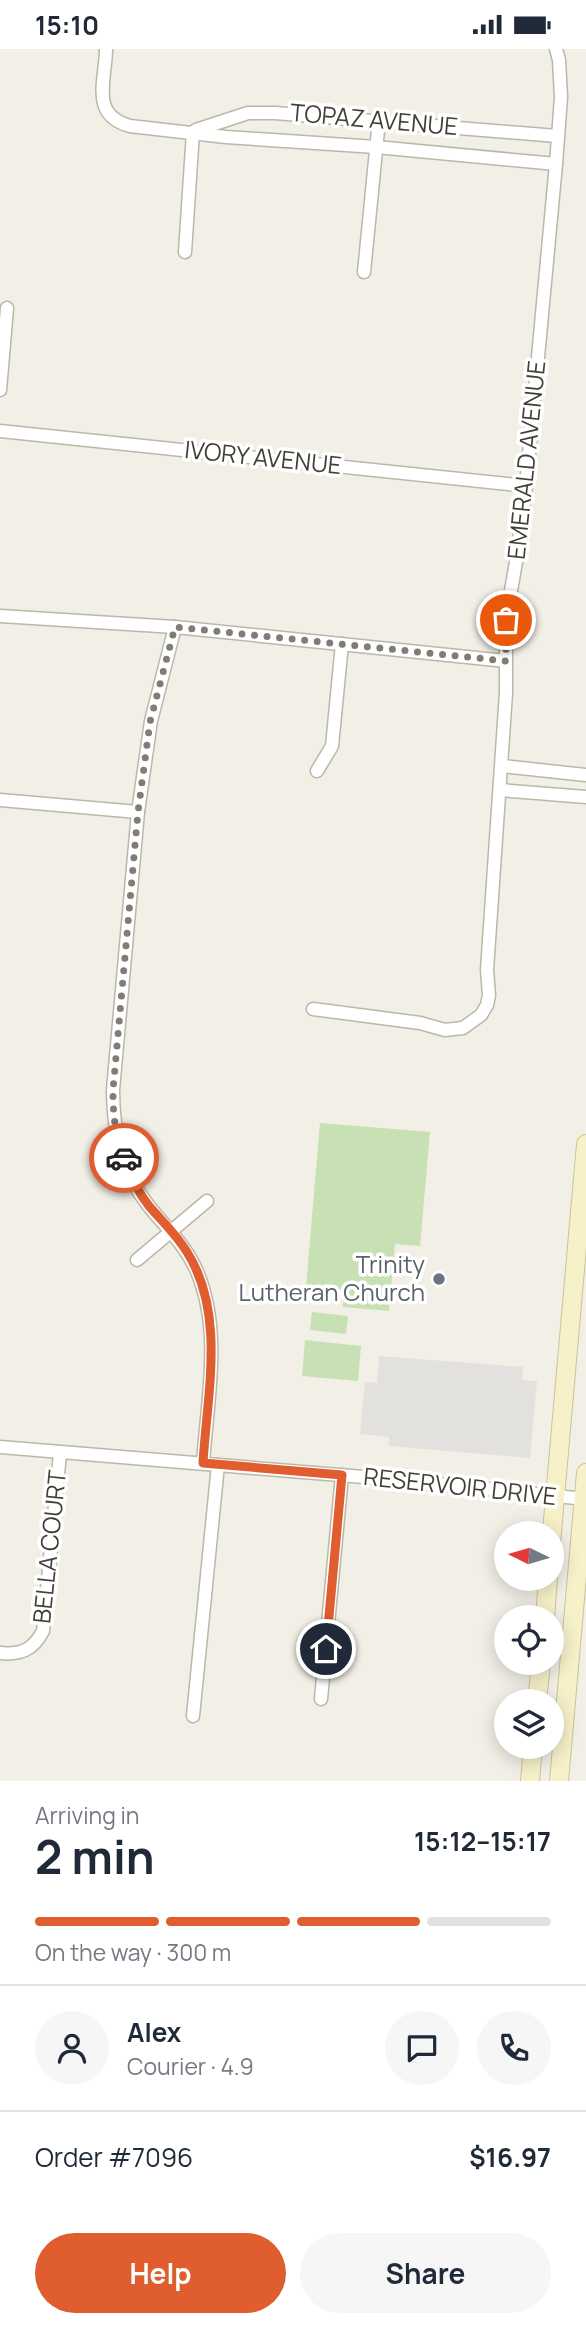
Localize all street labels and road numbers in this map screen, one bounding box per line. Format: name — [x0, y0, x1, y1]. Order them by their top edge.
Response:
street label: TOPAZ AVENUE — [289, 95, 459, 142]
street label: EMERALD AVENUE — [499, 359, 552, 561]
street label: IVORY AVENUE — [183, 432, 343, 481]
street label: RESERVOIR DRIVE — [362, 1459, 558, 1512]
street label: BELLA COURT — [24, 1468, 73, 1625]

